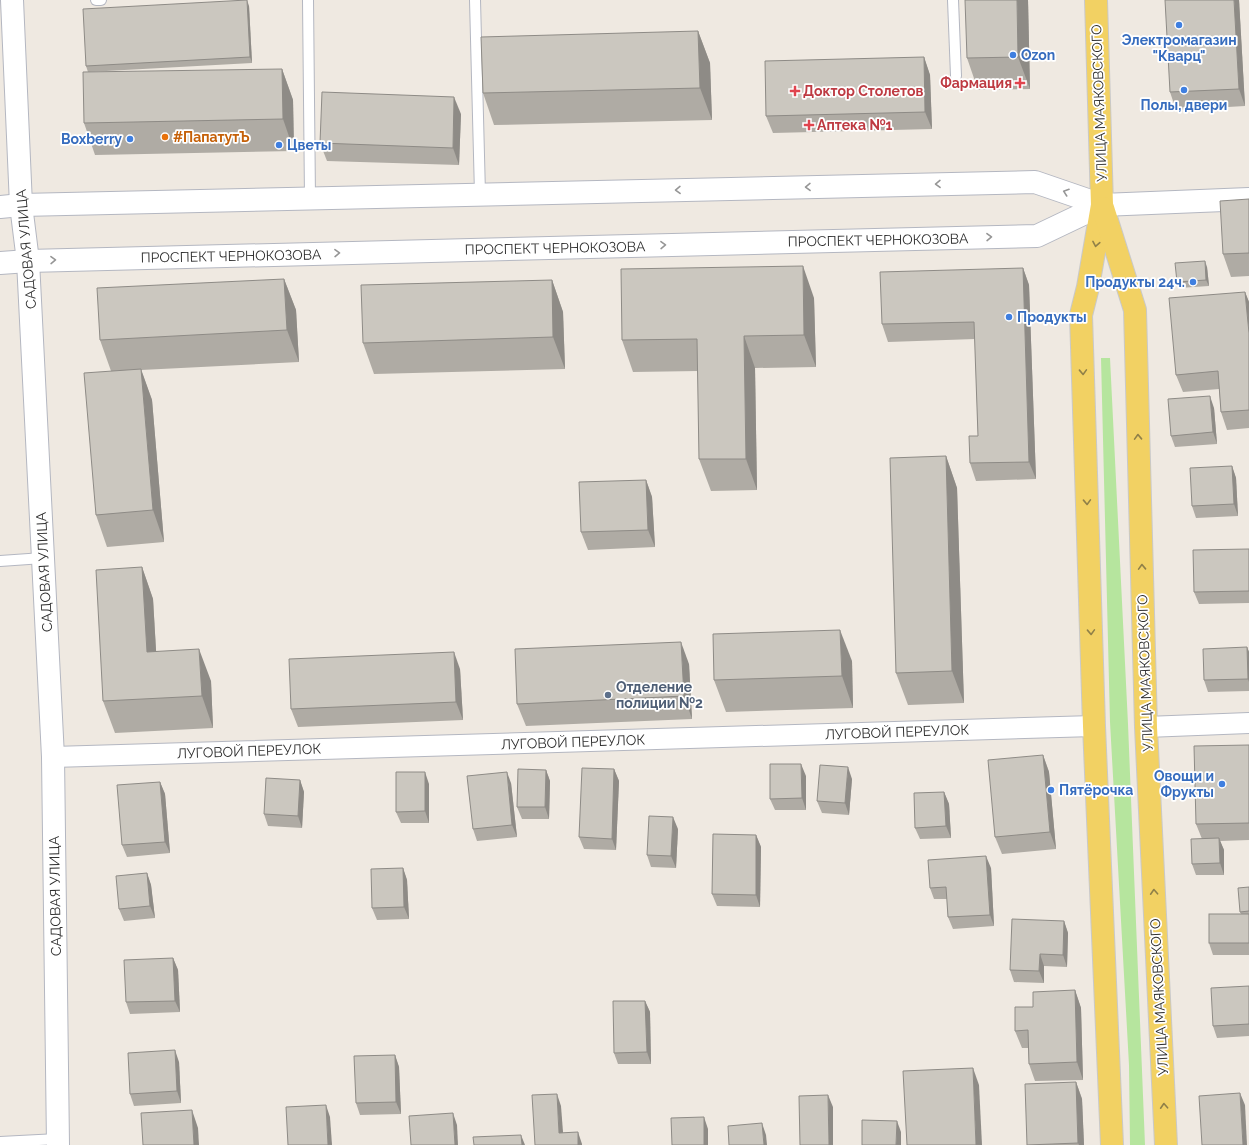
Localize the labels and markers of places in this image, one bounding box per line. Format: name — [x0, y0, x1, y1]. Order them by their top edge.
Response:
marker: Электромагазин "Кварц" — [1174, 20, 1184, 30]
place label: Электромагазин "Кварц" — [1121, 32, 1237, 64]
place label: Ozon — [1021, 47, 1055, 63]
marker: Ozon — [1008, 50, 1018, 60]
place label: Фармация — [940, 75, 1012, 91]
marker: Фармация — [1015, 78, 1025, 88]
place label: Доктор Столетов — [803, 83, 923, 99]
marker: Полы, двери — [1179, 85, 1189, 95]
marker: Доктор Столетов — [790, 86, 800, 96]
place label: Полы, двери — [1141, 97, 1227, 113]
place label: Аптека №1 — [817, 117, 893, 133]
marker: Аптека №1 — [804, 120, 814, 130]
place label: #ПапатутЪ — [173, 129, 249, 145]
place label: Boxberry — [61, 131, 122, 147]
marker: #ПапатутЪ — [160, 132, 170, 142]
marker: Boxberry — [125, 134, 135, 144]
place label: Цветы — [287, 137, 332, 153]
marker: Цветы — [274, 140, 284, 150]
place label: Продукты 24ч. — [1085, 274, 1185, 290]
marker: Продукты 24ч. — [1188, 277, 1198, 287]
place label: Продукты — [1017, 309, 1087, 325]
marker: Продукты — [1004, 312, 1014, 322]
place label: Отделение полиции №2 — [616, 679, 703, 711]
marker: Отделение полиции №2 — [603, 690, 613, 700]
place label: Овощи и Фрукты — [1154, 768, 1214, 800]
marker: Овощи и Фрукты — [1217, 779, 1227, 789]
place label: Пятёрочка — [1059, 782, 1133, 798]
marker: Пятёрочка — [1046, 785, 1056, 795]

